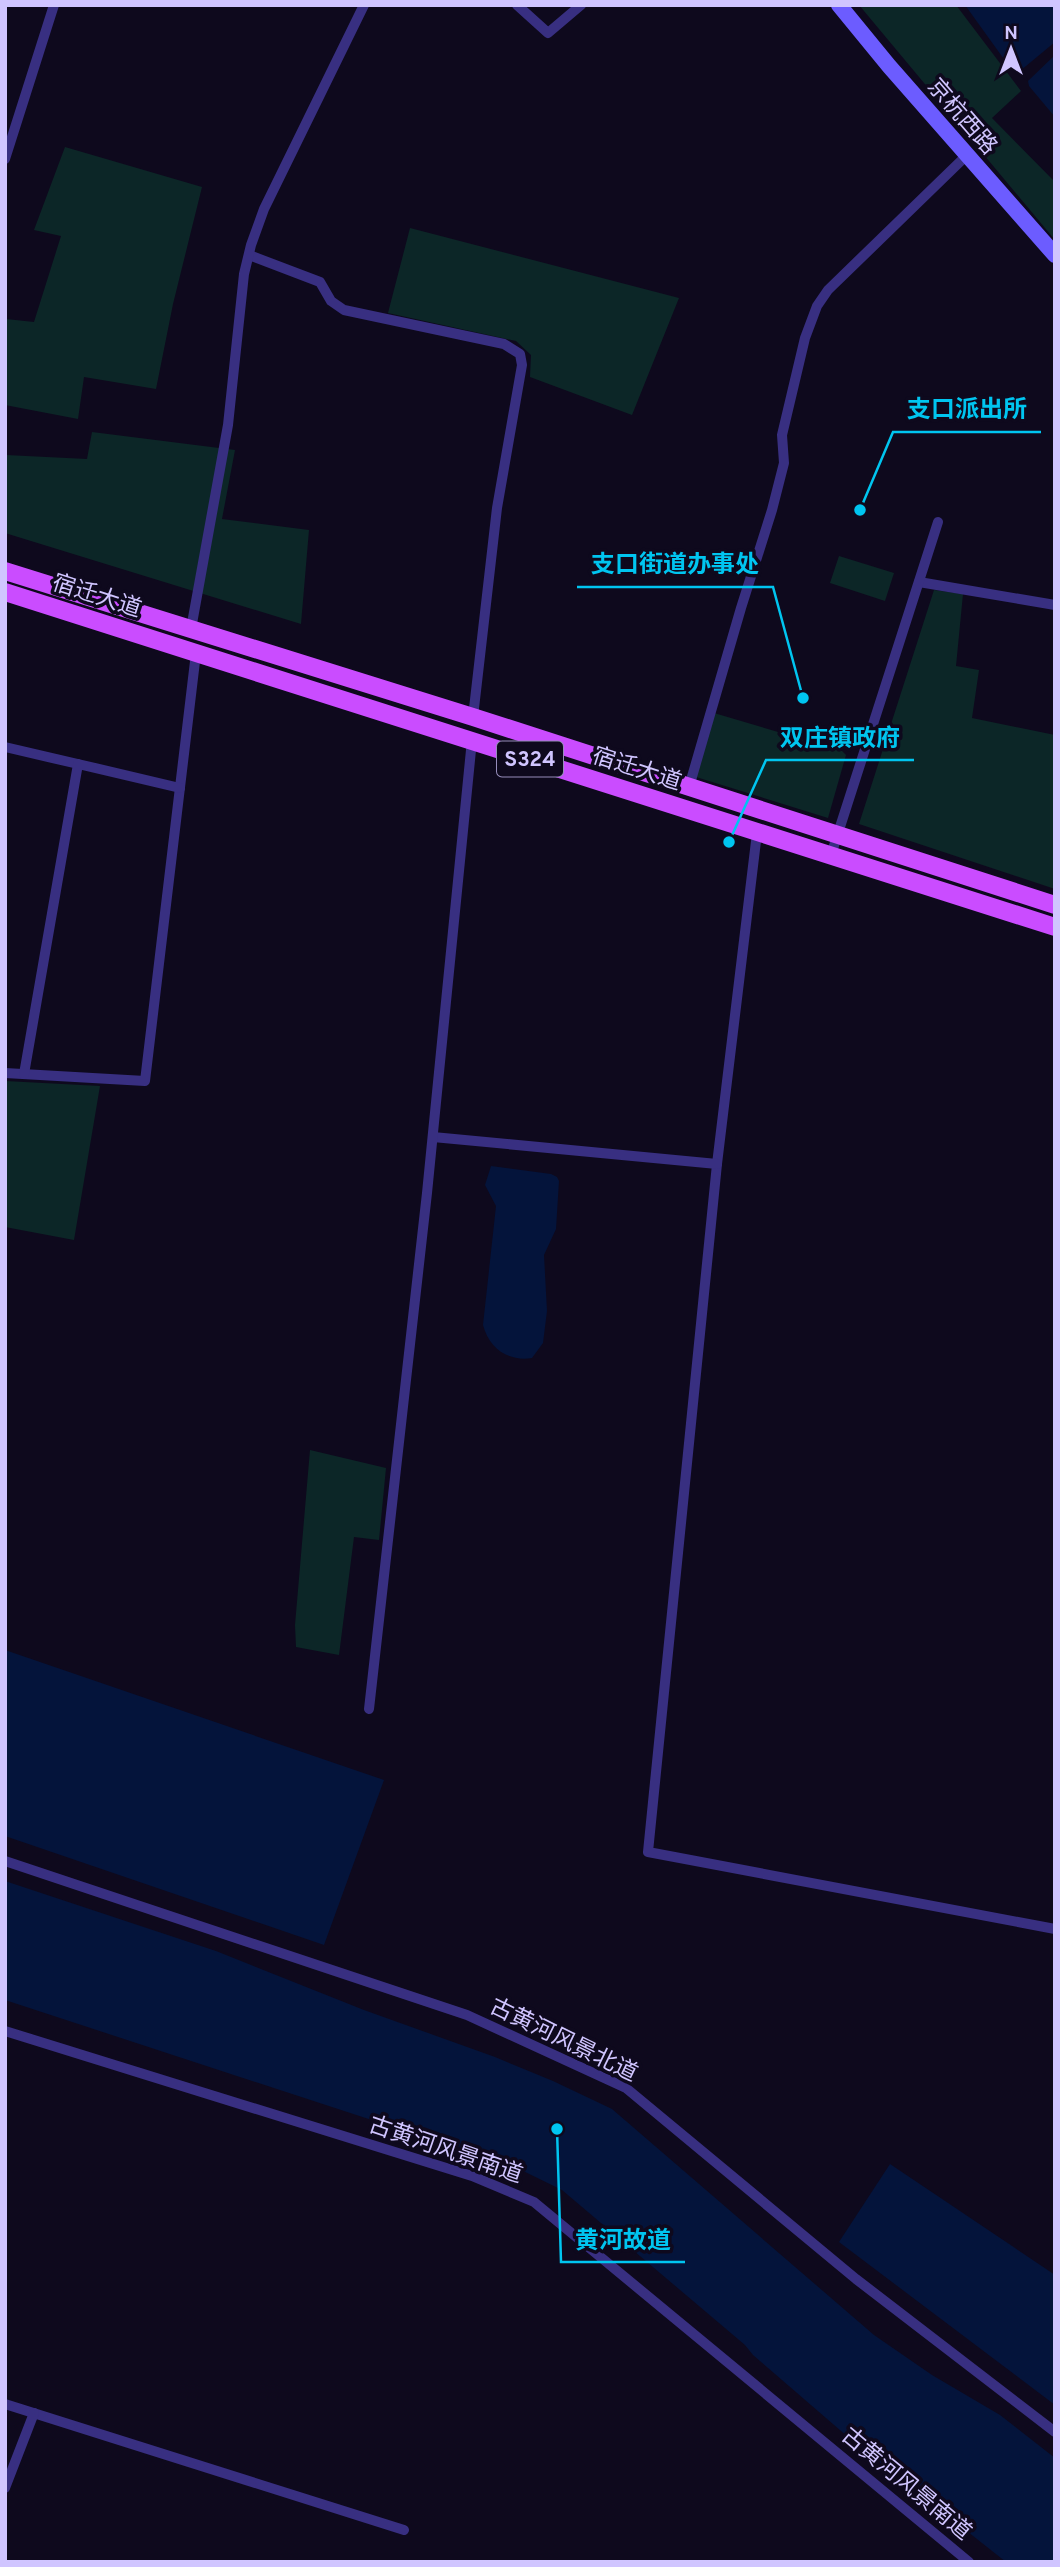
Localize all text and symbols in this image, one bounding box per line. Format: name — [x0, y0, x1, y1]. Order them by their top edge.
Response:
north arrow — [976, 14, 1046, 84]
text: N — [1004, 22, 1018, 46]
street label: 京杭西路 — [920, 73, 1002, 162]
callout: 支口派出所 — [893, 387, 1041, 432]
text: 支口派出所 — [907, 396, 1027, 426]
callout: 支口街道办事处 — [577, 542, 773, 587]
text: 支口街道办事处 — [591, 551, 759, 581]
street label: 宿迁大道 — [48, 569, 144, 625]
callout: 双庄镇政府 — [766, 715, 914, 760]
text: 双庄镇政府 — [780, 725, 900, 755]
road number: S324 — [497, 742, 563, 776]
street label: 宿迁大道 — [588, 742, 684, 798]
street label: 古黄河风景北道 — [484, 1993, 642, 2090]
street label: 古黄河风景南道 — [364, 2111, 526, 2191]
callout: 黄河故道 — [561, 2217, 685, 2262]
text: 黄河故道 — [575, 2227, 671, 2257]
street label: 古黄河风景南道 — [834, 2422, 976, 2548]

